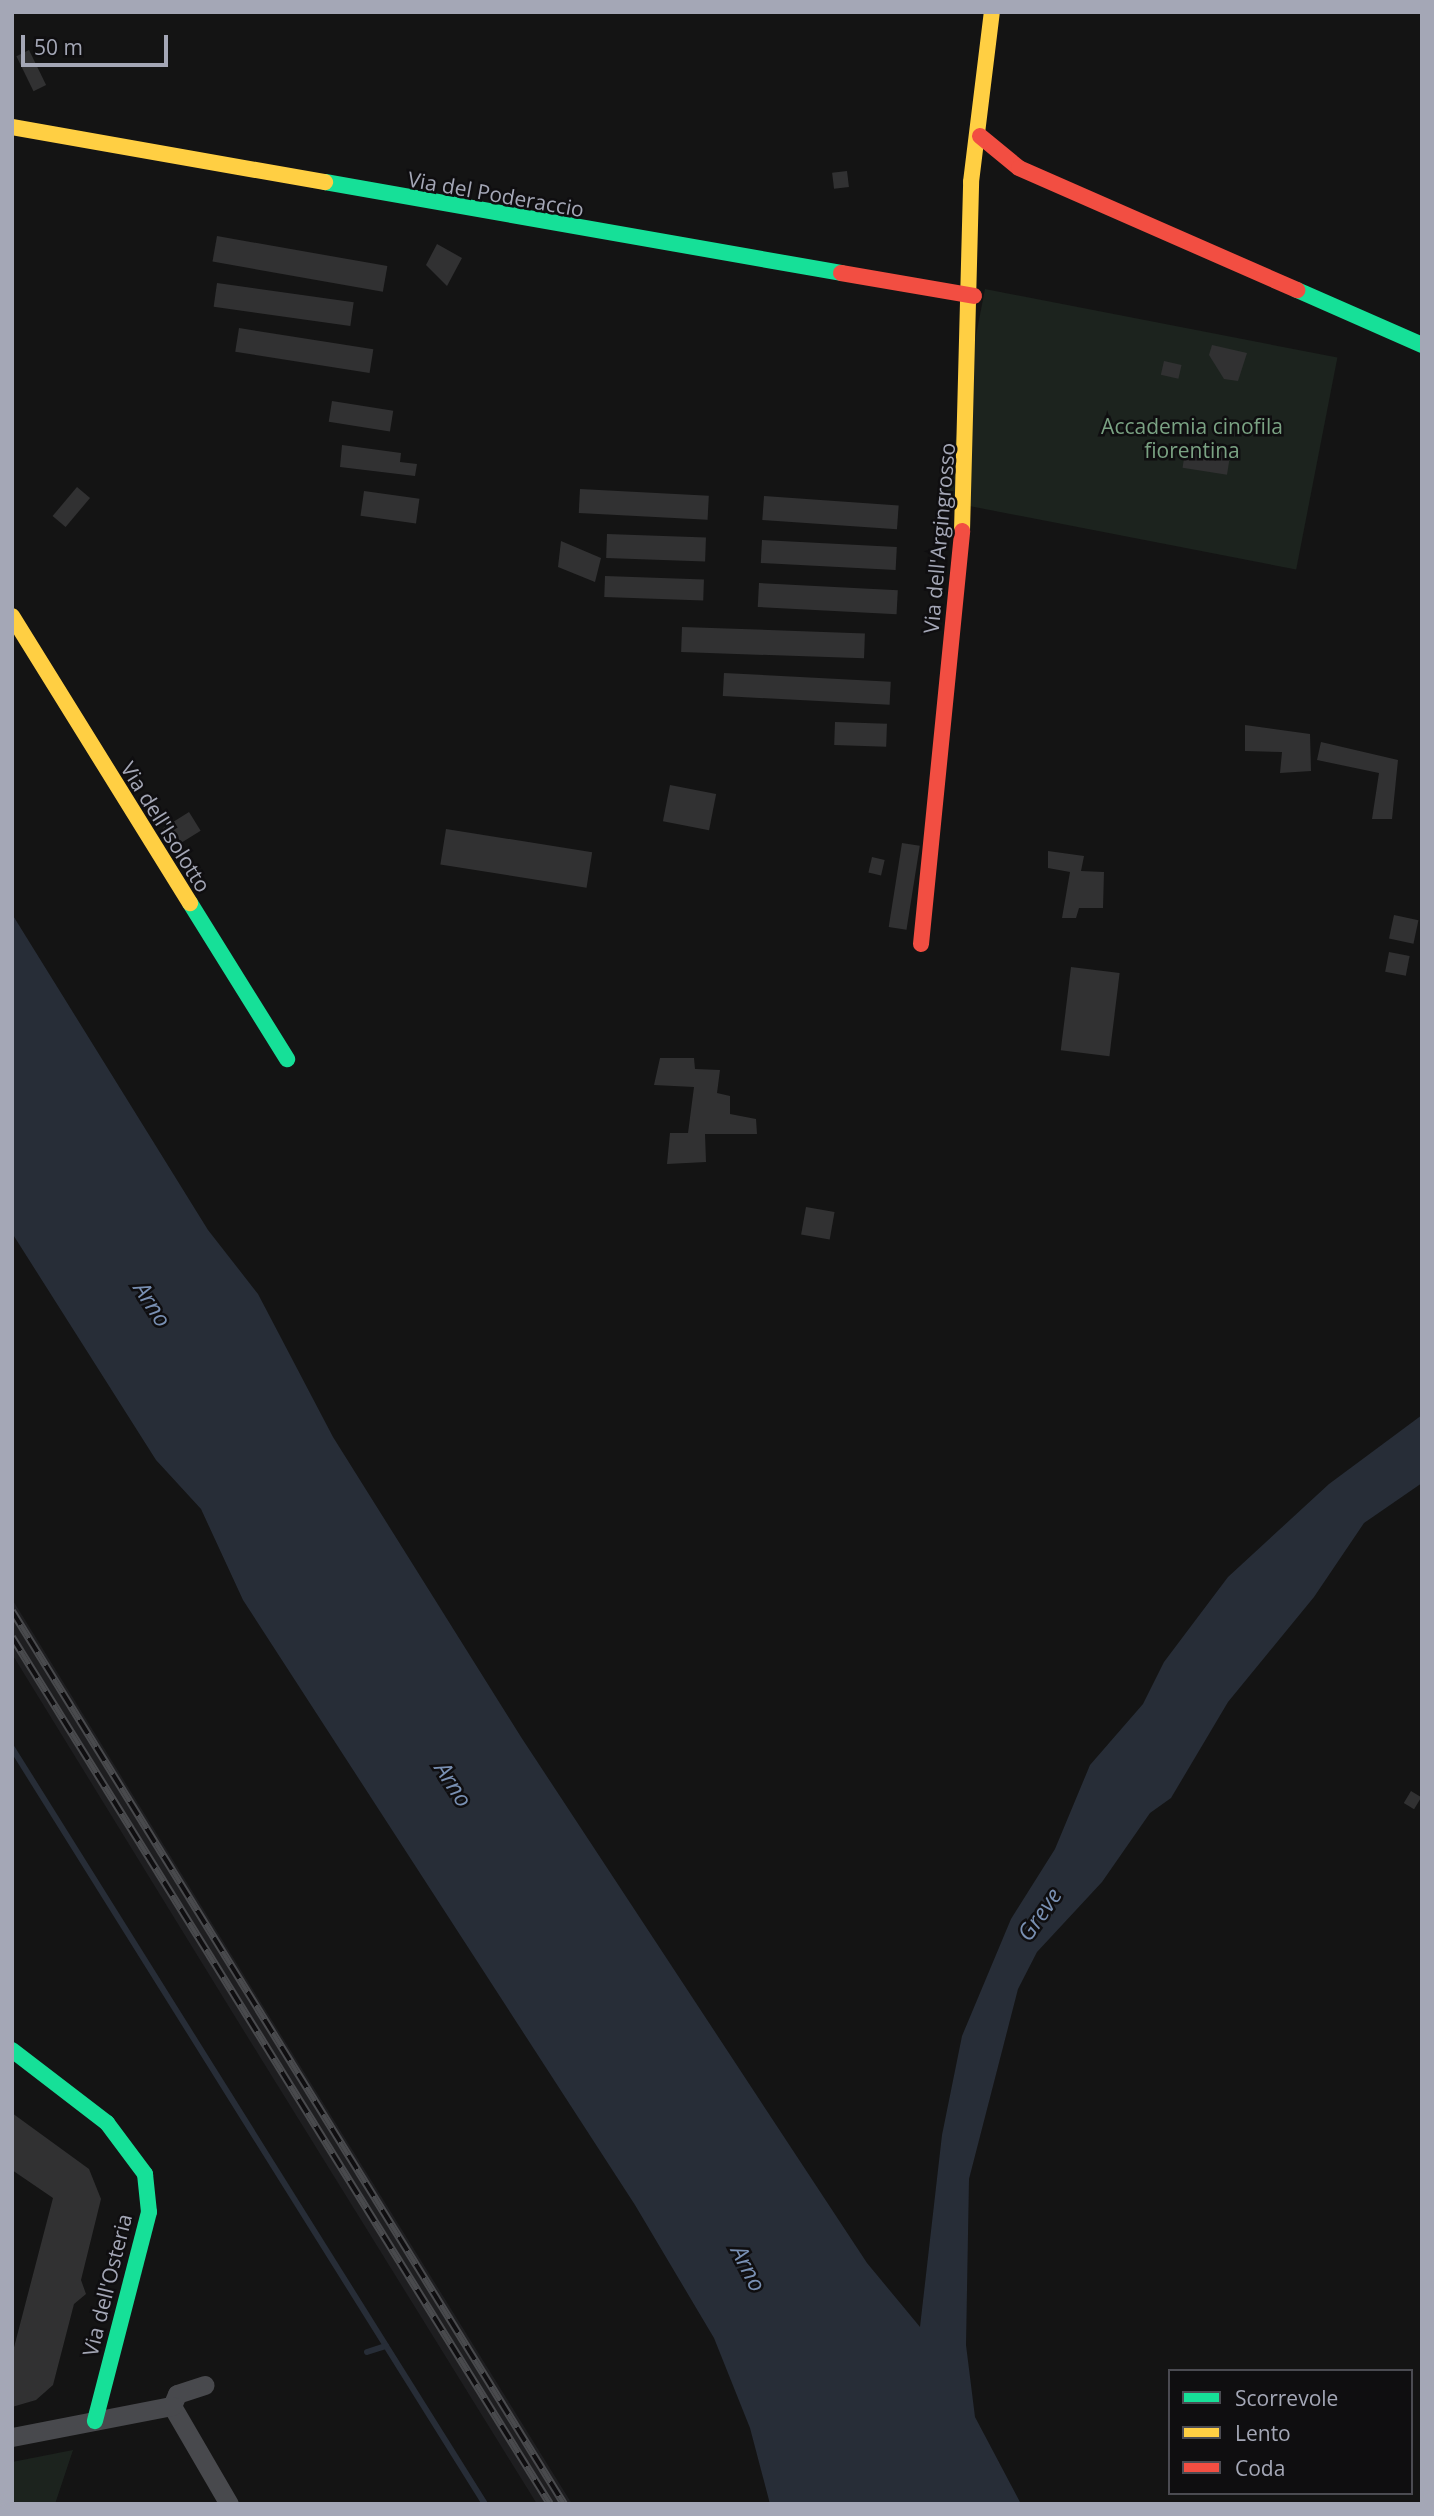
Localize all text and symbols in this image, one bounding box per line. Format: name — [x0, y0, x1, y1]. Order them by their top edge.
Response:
scale bar — [24, 21, 172, 65]
text: 50 m — [34, 33, 83, 61]
street label: Via del Poderaccio — [406, 166, 586, 222]
park label: Accademia cinofila fiorentina — [1101, 413, 1283, 463]
street label: Via dell'Argingrosso — [918, 442, 960, 634]
street label: Via dell'Isolotto — [116, 757, 216, 897]
water label: Arno — [129, 1276, 177, 1332]
water label: Arno — [430, 1756, 478, 1812]
water label: Greve — [1011, 1882, 1067, 1946]
street label: Via dell'Osteria — [77, 2211, 137, 2359]
water label: Arno — [726, 2240, 772, 2296]
legend — [1168, 2369, 1413, 2495]
text: Scorrevole — [1235, 2384, 1338, 2412]
text: Lento — [1235, 2419, 1291, 2447]
text: Coda — [1235, 2454, 1285, 2482]

